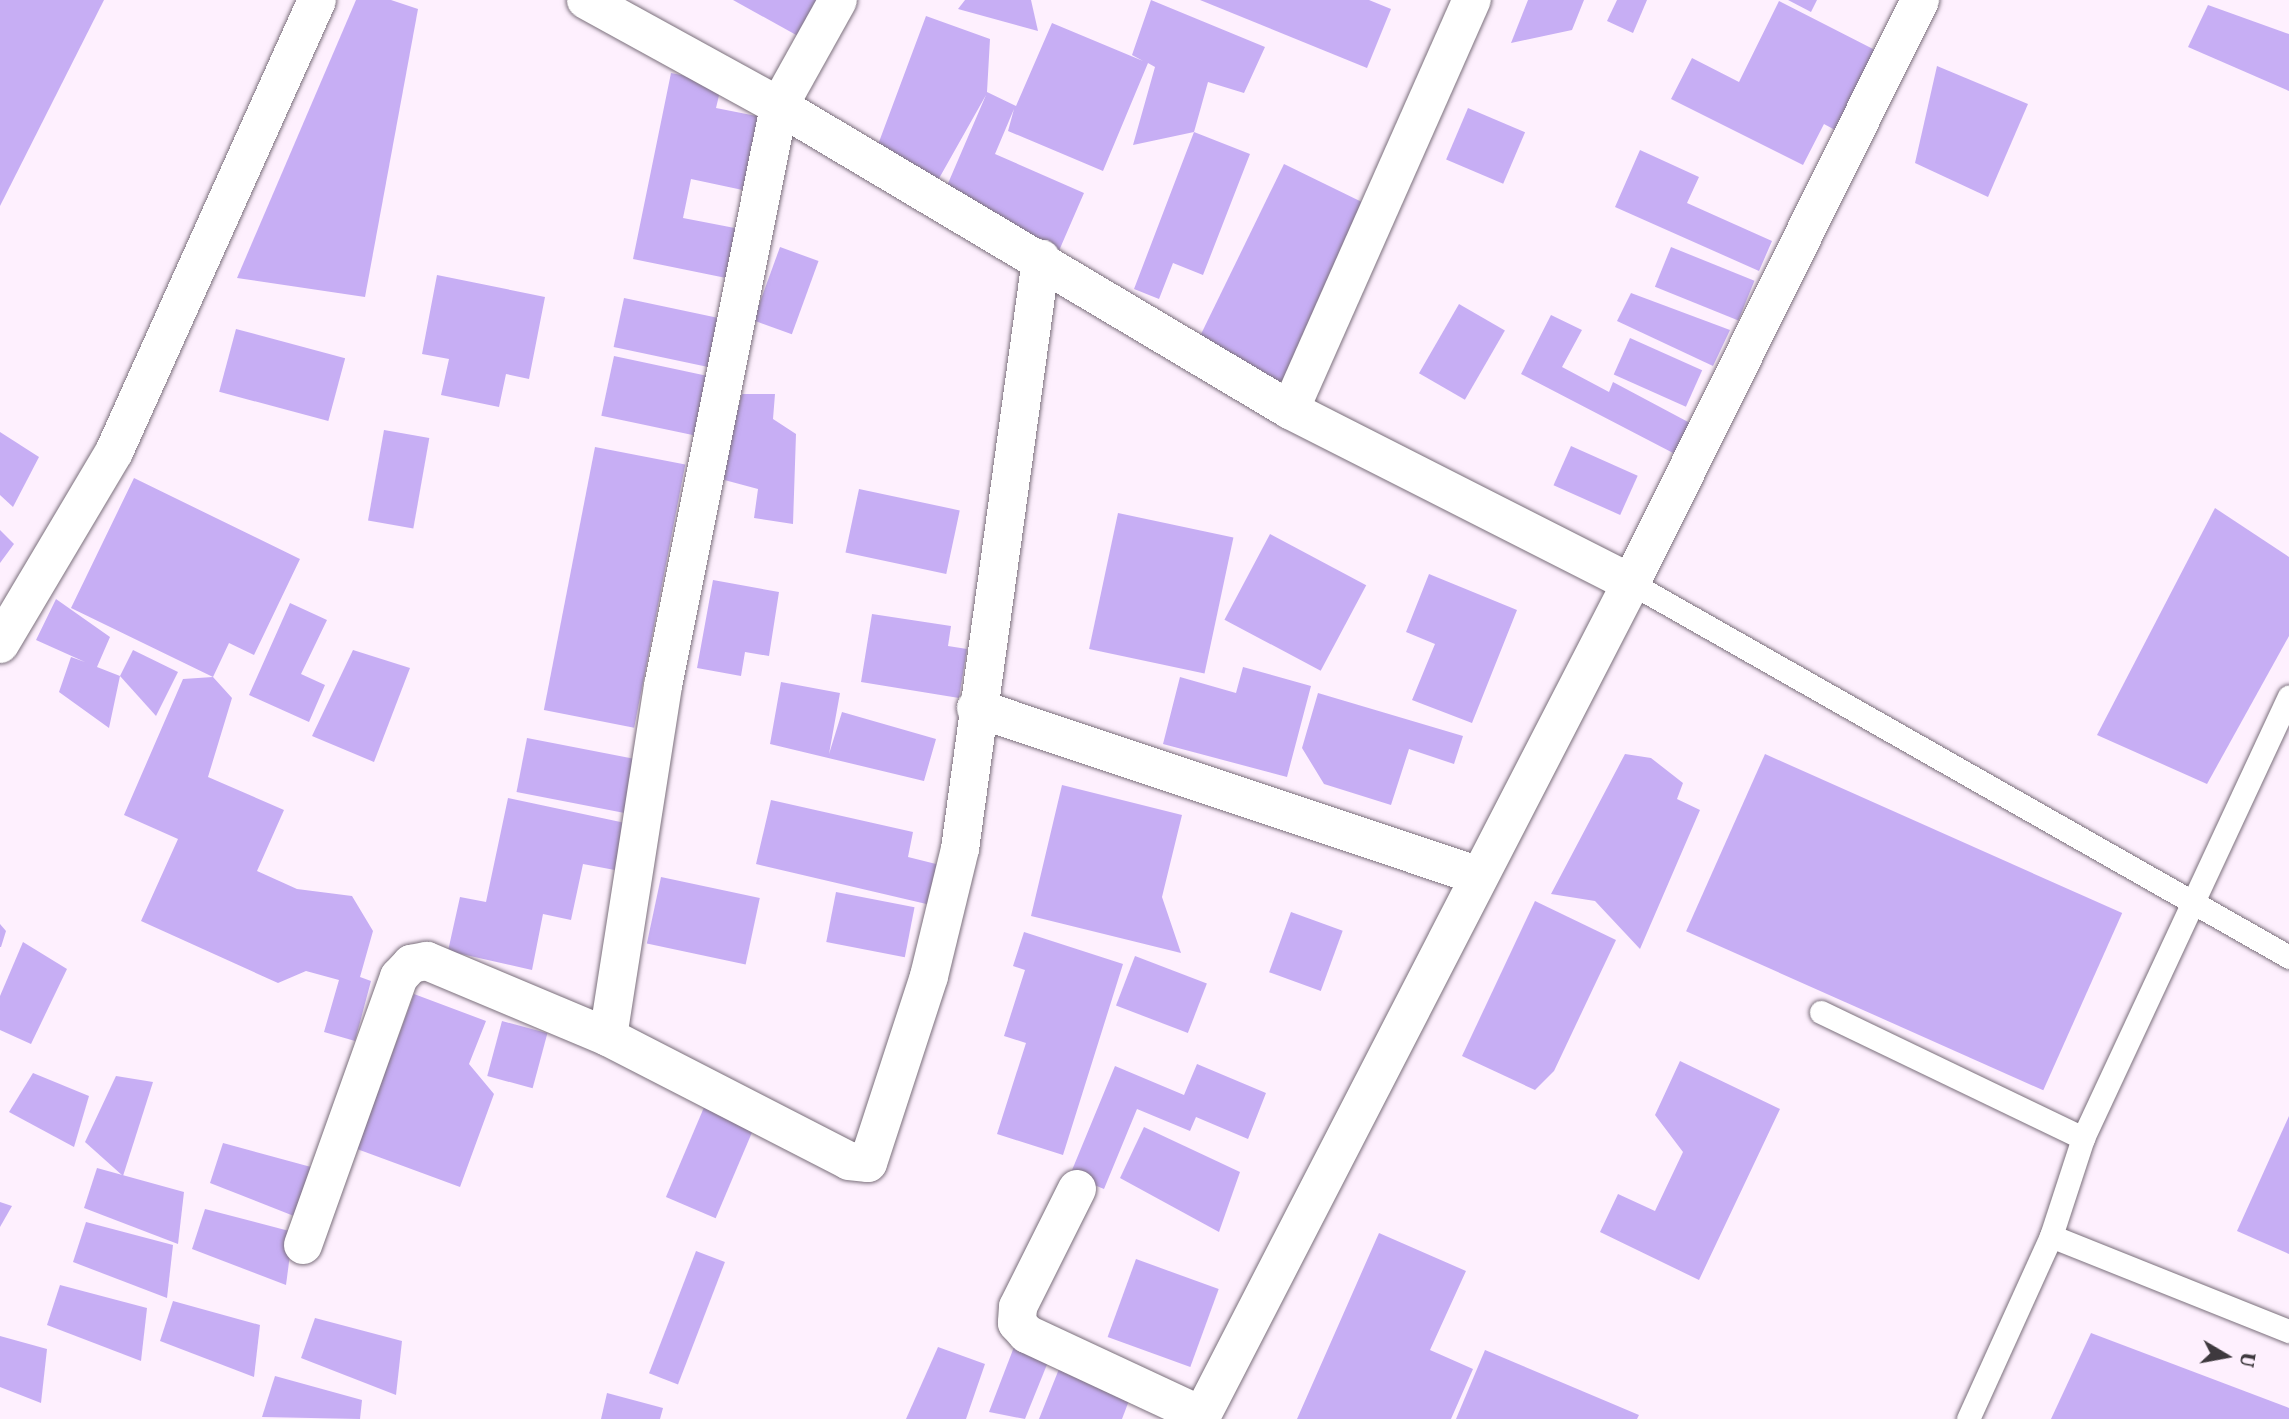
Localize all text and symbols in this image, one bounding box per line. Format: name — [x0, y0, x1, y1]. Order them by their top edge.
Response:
north arrow — [2191, 1321, 2261, 1391]
text: U — [2235, 1351, 2260, 1369]

